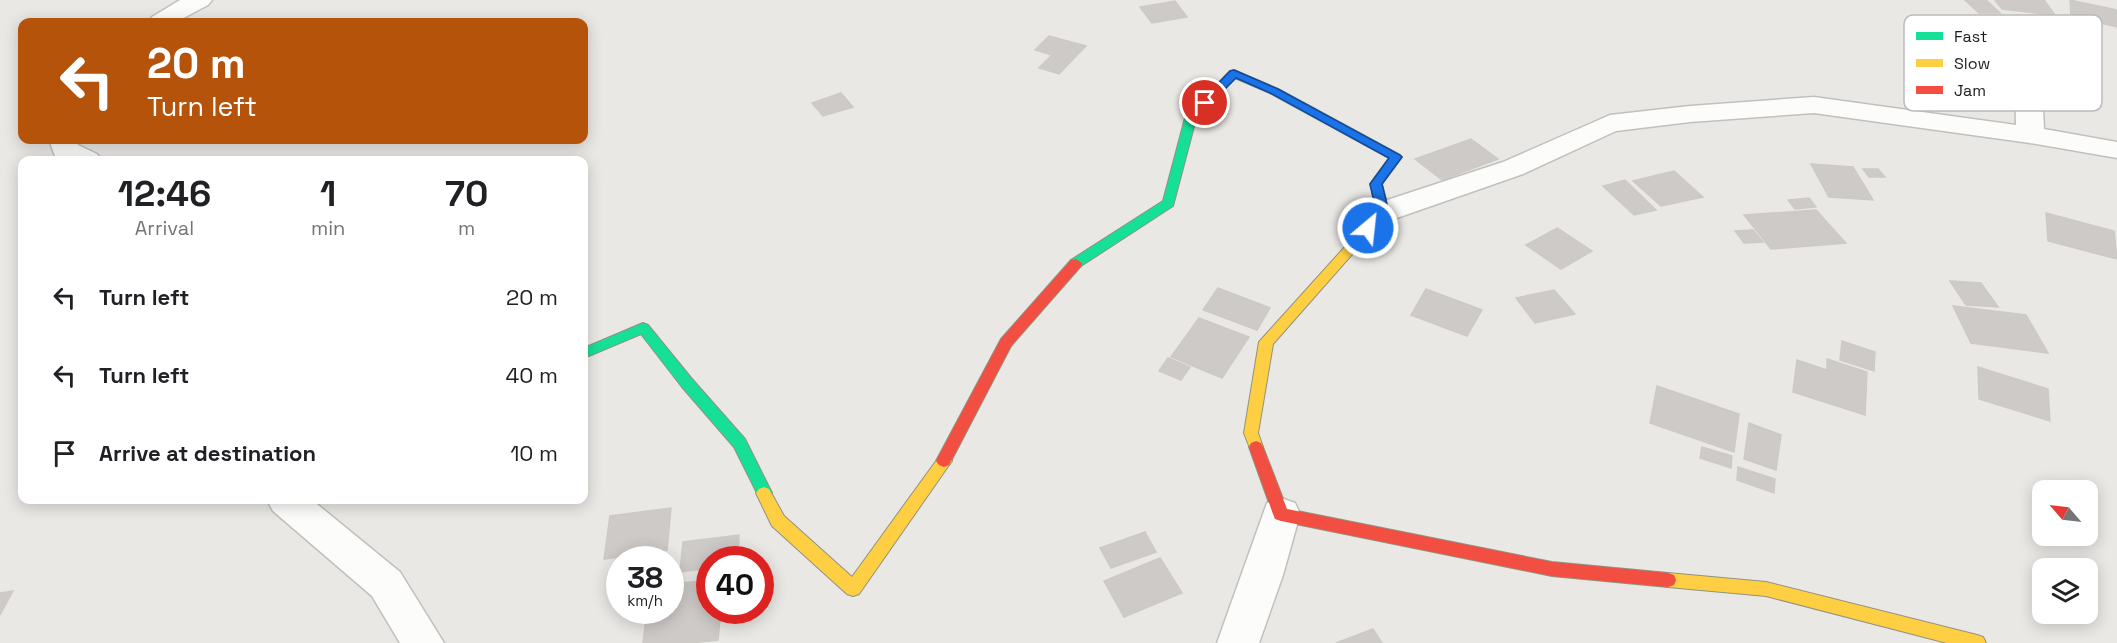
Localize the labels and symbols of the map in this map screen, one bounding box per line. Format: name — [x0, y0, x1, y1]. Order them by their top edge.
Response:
legend — [1904, 15, 2102, 111]
text: Fast — [1954, 26, 1987, 47]
text: Slow — [1954, 53, 1990, 74]
pin — [1179, 77, 1230, 128]
text: Jam — [1954, 80, 1986, 101]
position arrow — [1336, 196, 1400, 260]
north arrow — [2032, 480, 2098, 546]
speed limit sign: 40 — [696, 546, 774, 624]

